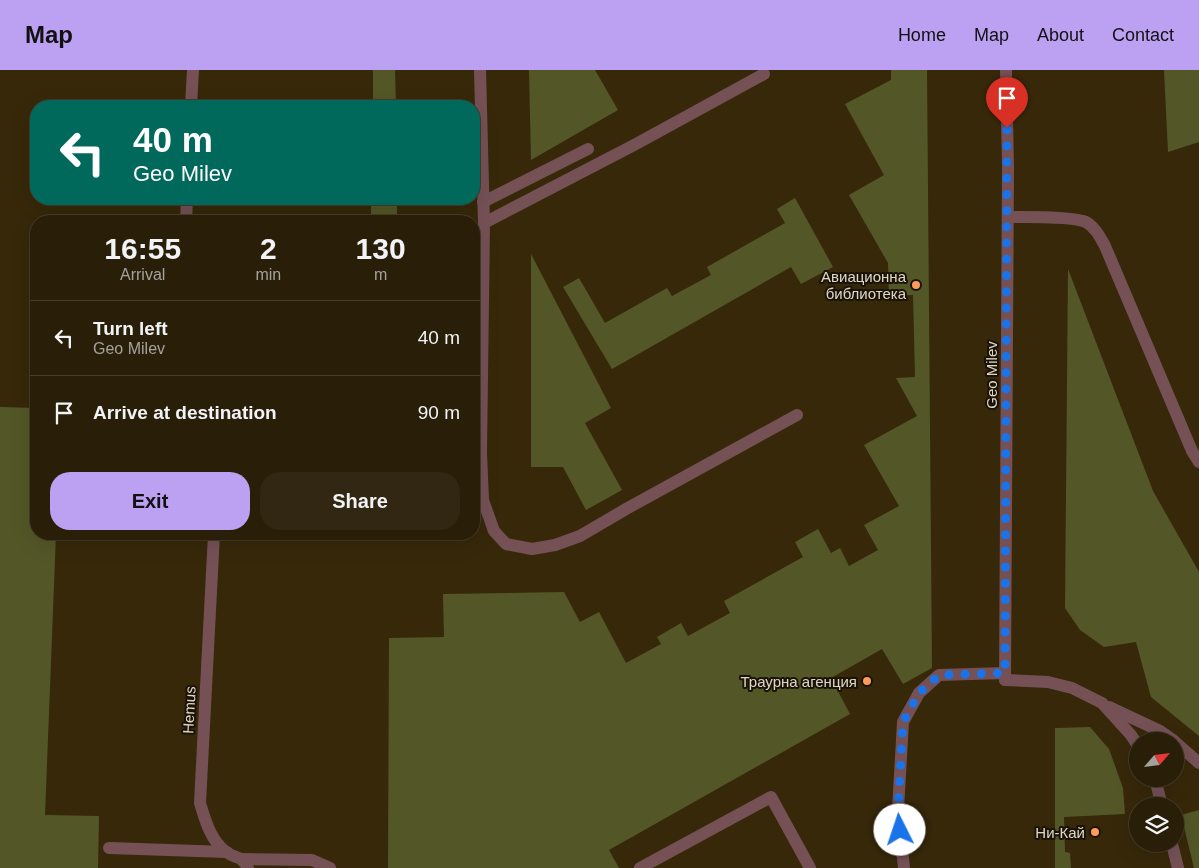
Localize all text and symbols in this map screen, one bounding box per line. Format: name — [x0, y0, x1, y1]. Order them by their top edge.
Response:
text: Map — [25, 21, 73, 48]
text: Home — [898, 25, 946, 45]
text: Map — [974, 25, 1009, 45]
text: About — [1037, 25, 1084, 45]
text: Contact — [1112, 25, 1174, 45]
pin — [986, 77, 1028, 128]
icon: arrive — [993, 84, 1021, 112]
icon: left — [50, 120, 115, 185]
text: 40 m — [133, 120, 213, 159]
text: Geo Milev — [133, 161, 232, 186]
text: 16:55 — [104, 232, 181, 265]
text: 2 — [260, 232, 277, 265]
text: 130 — [356, 232, 406, 265]
text: Arrival — [120, 266, 165, 283]
text: min — [255, 266, 281, 283]
text: m — [374, 266, 387, 283]
place label: Авиационна библиотека — [821, 268, 907, 302]
marker: Авиационна библиотека — [910, 279, 922, 291]
text: Turn left — [93, 318, 168, 339]
icon: left — [50, 324, 78, 352]
text: 40 m — [418, 327, 460, 348]
text: Geo Milev — [93, 340, 165, 357]
street label: Geo Milev — [983, 341, 1000, 409]
icon: arrive — [50, 399, 78, 427]
text: Arrive at destination — [93, 402, 277, 423]
text: 90 m — [418, 402, 460, 423]
button: Exit — [50, 472, 250, 530]
button: Share — [260, 472, 460, 530]
place label: Траурна агенция — [740, 673, 857, 690]
marker: Траурна агенция — [861, 675, 873, 687]
street label: Hemus — [179, 686, 199, 734]
north arrow — [1129, 732, 1184, 788]
map controls — [1129, 732, 1184, 852]
button: layers — [1129, 797, 1184, 852]
position arrow — [873, 803, 925, 855]
place label: Ни-Кай — [1035, 824, 1085, 841]
marker: Ни-Кай — [1089, 826, 1101, 838]

